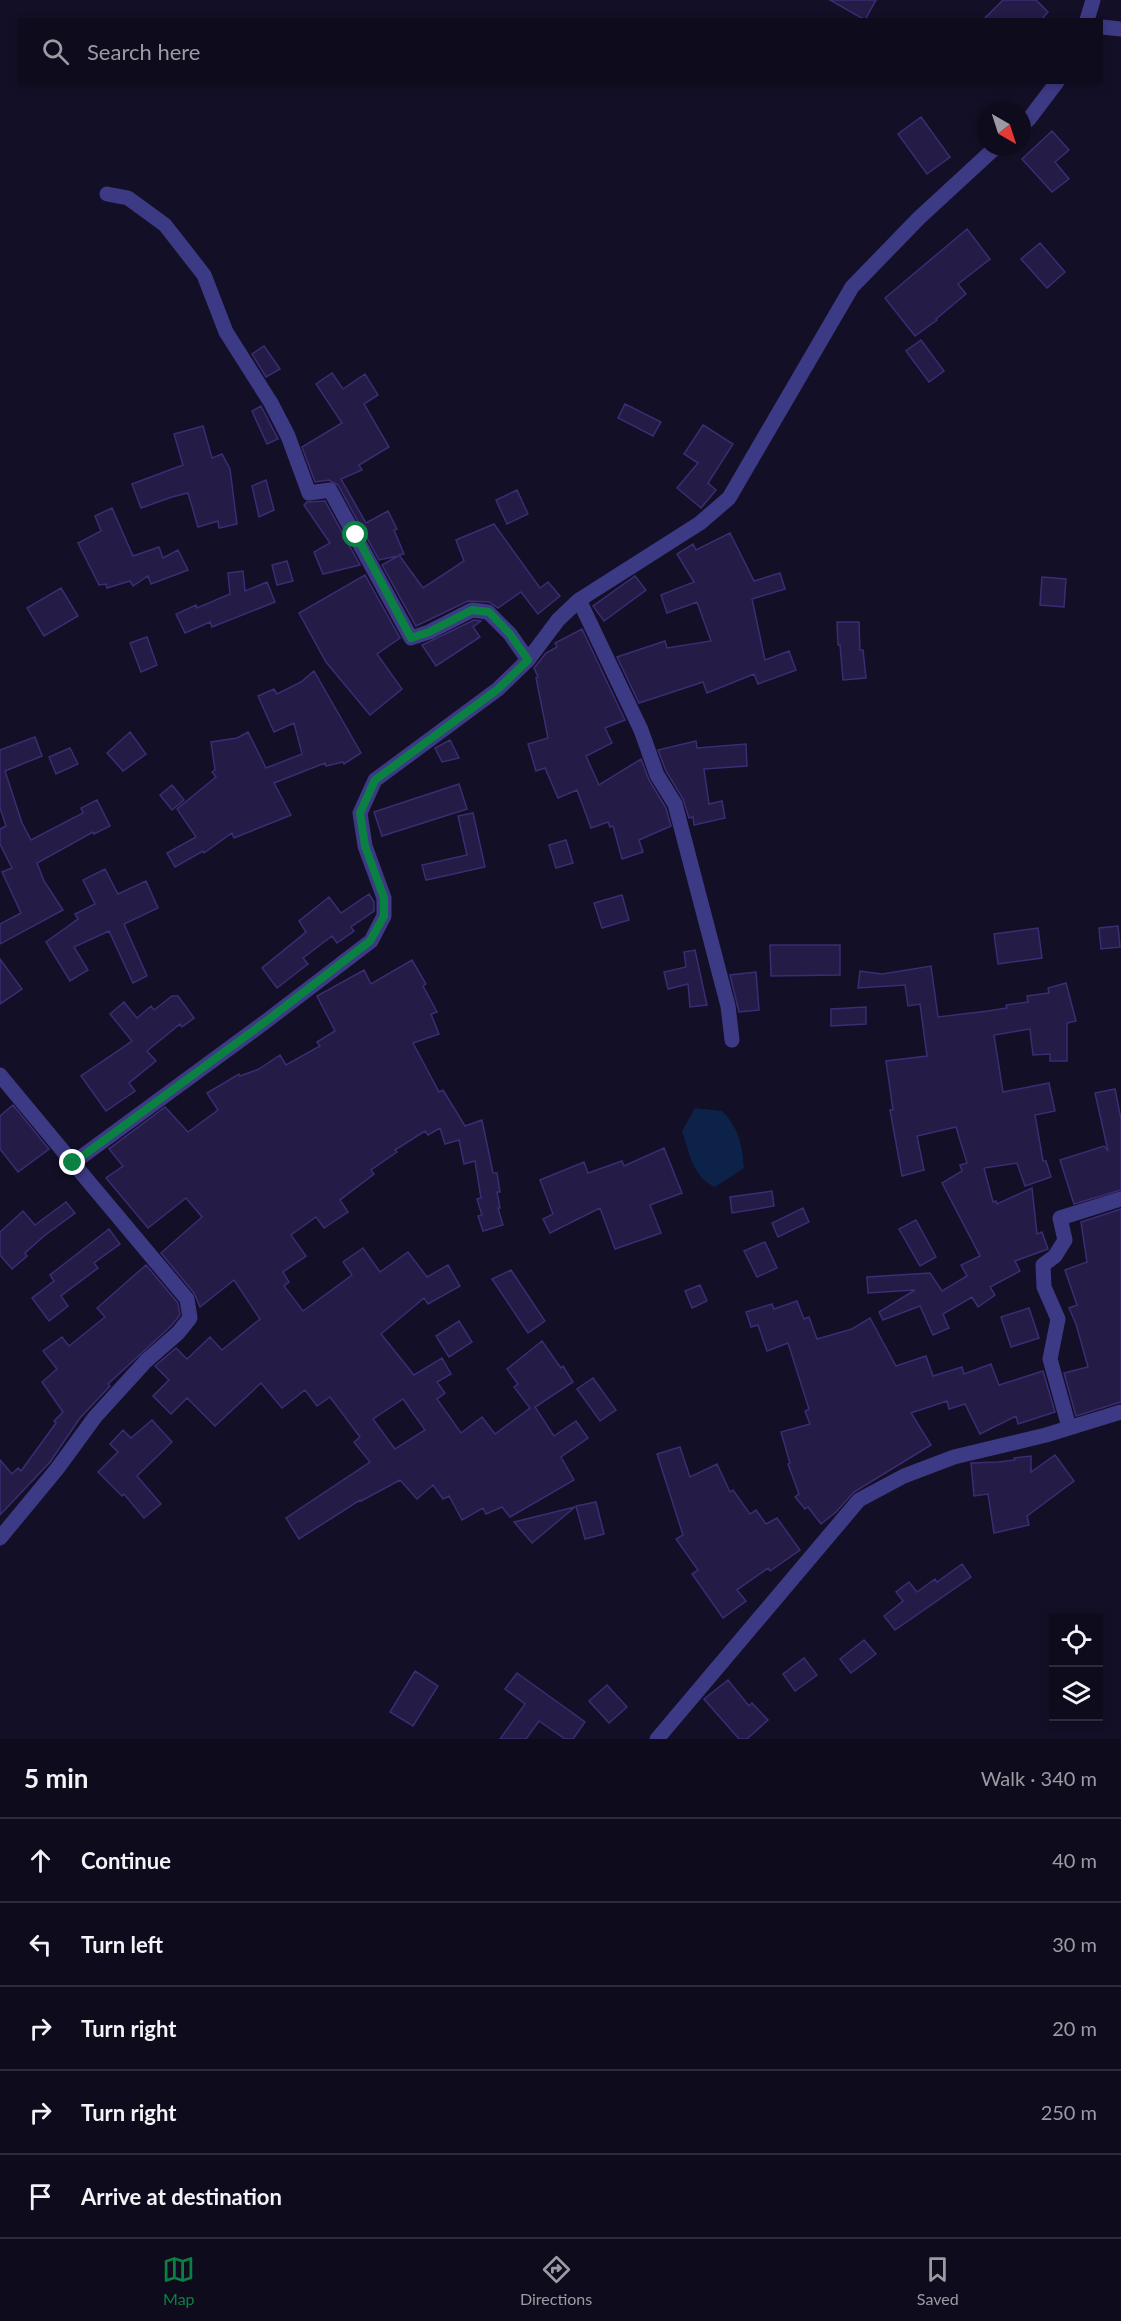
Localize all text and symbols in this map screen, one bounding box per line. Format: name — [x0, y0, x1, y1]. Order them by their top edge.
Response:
search box — [18, 18, 1103, 84]
icon: search — [39, 35, 72, 68]
text: Search here — [87, 38, 200, 65]
north arrow — [977, 102, 1031, 156]
route start — [342, 521, 368, 547]
route end — [59, 1149, 85, 1175]
map controls — [1049, 1613, 1103, 1721]
button: locate — [1049, 1613, 1103, 1667]
button: layers — [1049, 1667, 1103, 1721]
text: 5 min — [24, 1762, 88, 1794]
text: Walk · 340 m — [981, 1766, 1097, 1790]
icon: ahead — [24, 1844, 57, 1877]
text: Continue — [81, 1847, 171, 1874]
text: 40 m — [1052, 1848, 1097, 1872]
icon: left — [24, 1928, 57, 1961]
text: Turn left — [81, 1931, 163, 1958]
text: 30 m — [1052, 1932, 1097, 1956]
icon: right — [24, 2012, 57, 2045]
text: Turn right — [81, 2015, 176, 2042]
text: 20 m — [1052, 2016, 1097, 2040]
icon: right — [24, 2096, 57, 2129]
text: Turn right — [81, 2099, 176, 2126]
text: 250 m — [1041, 2100, 1097, 2124]
icon: arrive — [24, 2180, 57, 2213]
text: Arrive at destination — [81, 2183, 282, 2210]
tab: Map — [162, 2253, 195, 2308]
tab: Directions — [520, 2253, 592, 2308]
tab: Saved — [917, 2253, 959, 2308]

